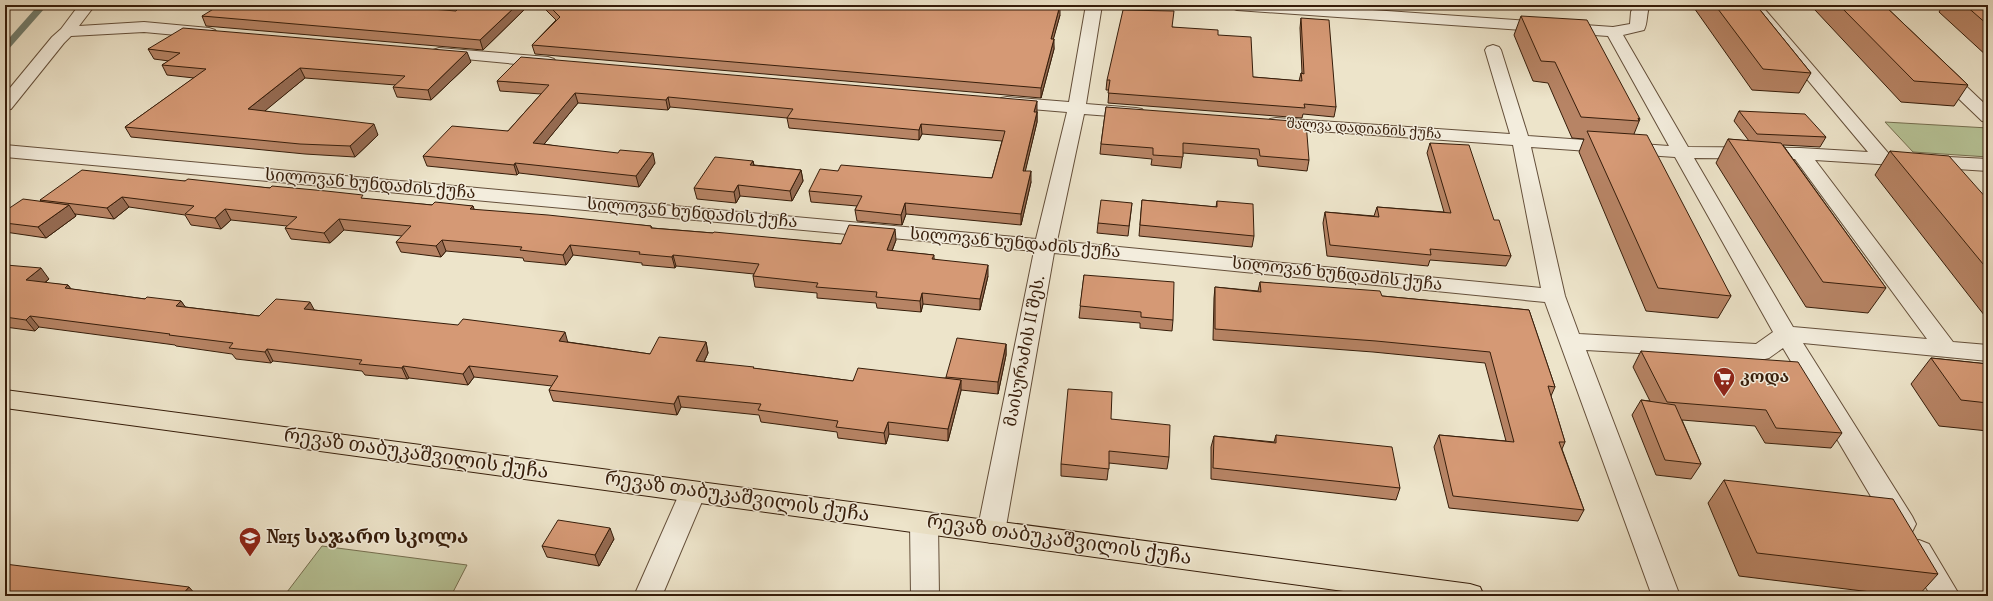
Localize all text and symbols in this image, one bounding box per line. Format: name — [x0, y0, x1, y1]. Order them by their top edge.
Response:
street label: შალვა დადიანის ქუჩა — [1286, 115, 1442, 145]
street label: სილოვან ხუნდაძის ქუჩა — [264, 164, 476, 206]
street label: სილოვან ხუნდაძის ქუჩა — [586, 193, 798, 235]
street label: სილოვან ხუნდაძის ქუჩა — [909, 223, 1121, 265]
street label: სილოვან ხუნდაძის ქუჩა — [1231, 252, 1443, 298]
street label: მაისურაძის II შეს. — [1000, 273, 1052, 429]
supermarket icon: კოდა — [1711, 365, 1737, 398]
place label: კოდა — [1740, 366, 1789, 390]
street label: რევაზ თაბუკაშვილის ქუჩა — [282, 422, 550, 488]
street label: რევაზ თაბუკაშვილის ქუჩა — [603, 465, 871, 531]
street label: რევაზ თაბუკაშვილის ქუჩა — [925, 508, 1193, 574]
place label: №15 საჯარო სკოლა — [266, 524, 468, 553]
school or university icon: №15 საჯარო სკოლა — [237, 525, 263, 558]

